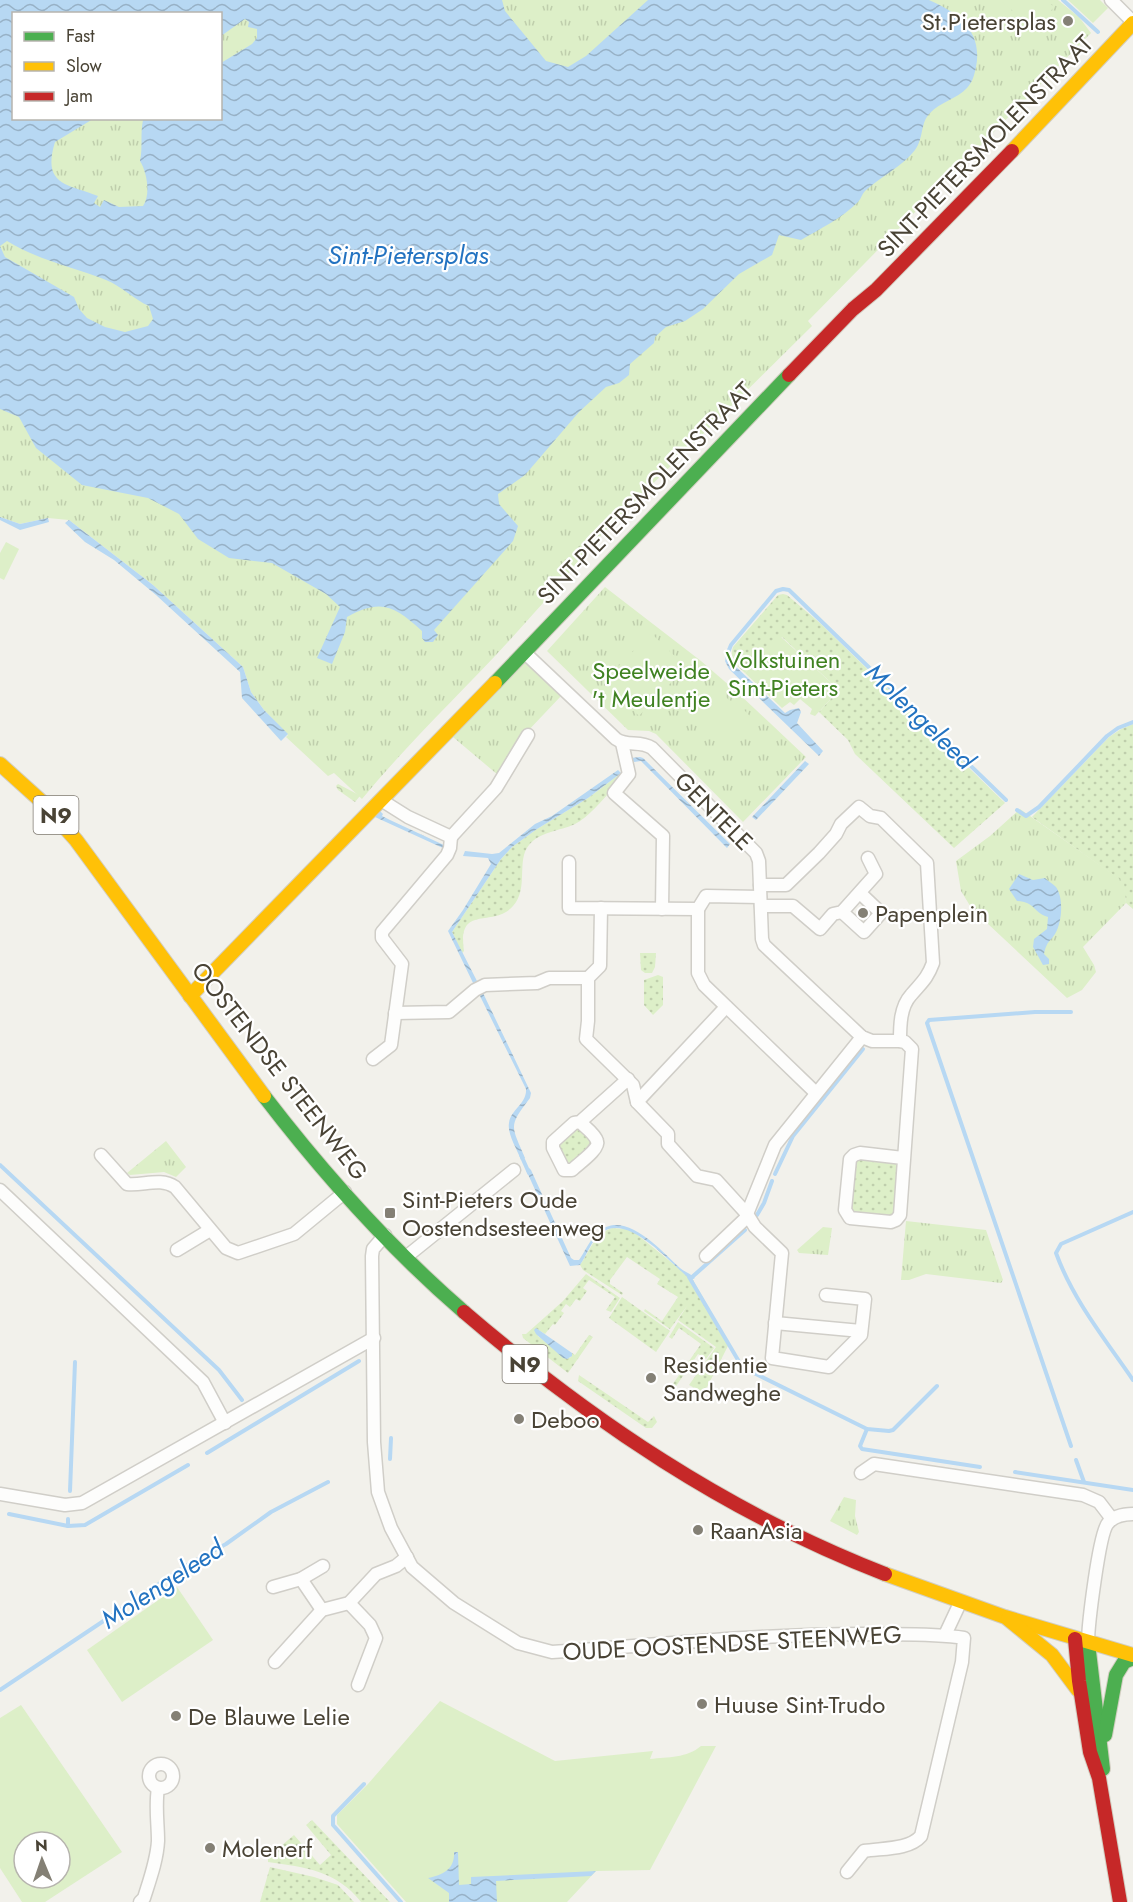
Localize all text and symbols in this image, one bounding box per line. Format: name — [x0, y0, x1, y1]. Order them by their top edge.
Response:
place label: St.Pietersplas — [922, 4, 1056, 39]
legend — [12, 12, 222, 120]
marker: St.Pietersplas — [1061, 14, 1075, 28]
text: Fast — [66, 23, 95, 49]
street label: SINT-PIETERSMOLENSTRAAT — [869, 27, 1101, 265]
text: Slow — [66, 53, 103, 79]
text: Jam — [64, 83, 93, 109]
water label: Sint-Pietersplas — [328, 236, 489, 274]
street label: SINT-PIETERSMOLENSTRAAT — [529, 374, 761, 612]
park label: Volkstuinen Sint-Pieters — [726, 642, 840, 705]
park label: Speelweide 't Meulentje — [592, 653, 710, 716]
water label: Molengeleed — [857, 654, 985, 779]
street label: GENTELE — [667, 764, 761, 858]
road number: N9 — [34, 796, 78, 834]
place label: Papenplein — [875, 896, 988, 931]
marker: Papenplein — [856, 906, 870, 920]
street label: OOSTENDSE STEENWEG — [183, 954, 377, 1188]
place label: Sint-Pieters Oude Oostendsesteenweg — [402, 1182, 605, 1245]
marker: Sint-Pieters Oude Oostendsesteenweg — [383, 1206, 397, 1220]
road number: N9 — [502, 1345, 548, 1383]
place label: Residentie Sandweghe — [663, 1347, 781, 1410]
marker: Residentie Sandweghe — [644, 1371, 658, 1385]
place label: Deboo — [531, 1402, 600, 1437]
marker: Deboo — [512, 1412, 526, 1426]
place label: RaanAsia — [710, 1513, 802, 1548]
marker: RaanAsia — [691, 1523, 705, 1537]
water label: Molengeleed — [93, 1529, 232, 1638]
street label: OUDE OOSTENDSE STEENWEG — [562, 1617, 902, 1669]
place label: Huuse Sint-Trudo — [714, 1687, 885, 1722]
marker: Huuse Sint-Trudo — [695, 1697, 709, 1711]
place label: De Blauwe Lelie — [188, 1699, 350, 1734]
marker: De Blauwe Lelie — [169, 1709, 183, 1723]
north arrow — [12, 1830, 72, 1890]
place label: Molenerf — [222, 1831, 314, 1866]
text: N — [35, 1834, 48, 1857]
marker: Molenerf — [203, 1841, 217, 1855]

